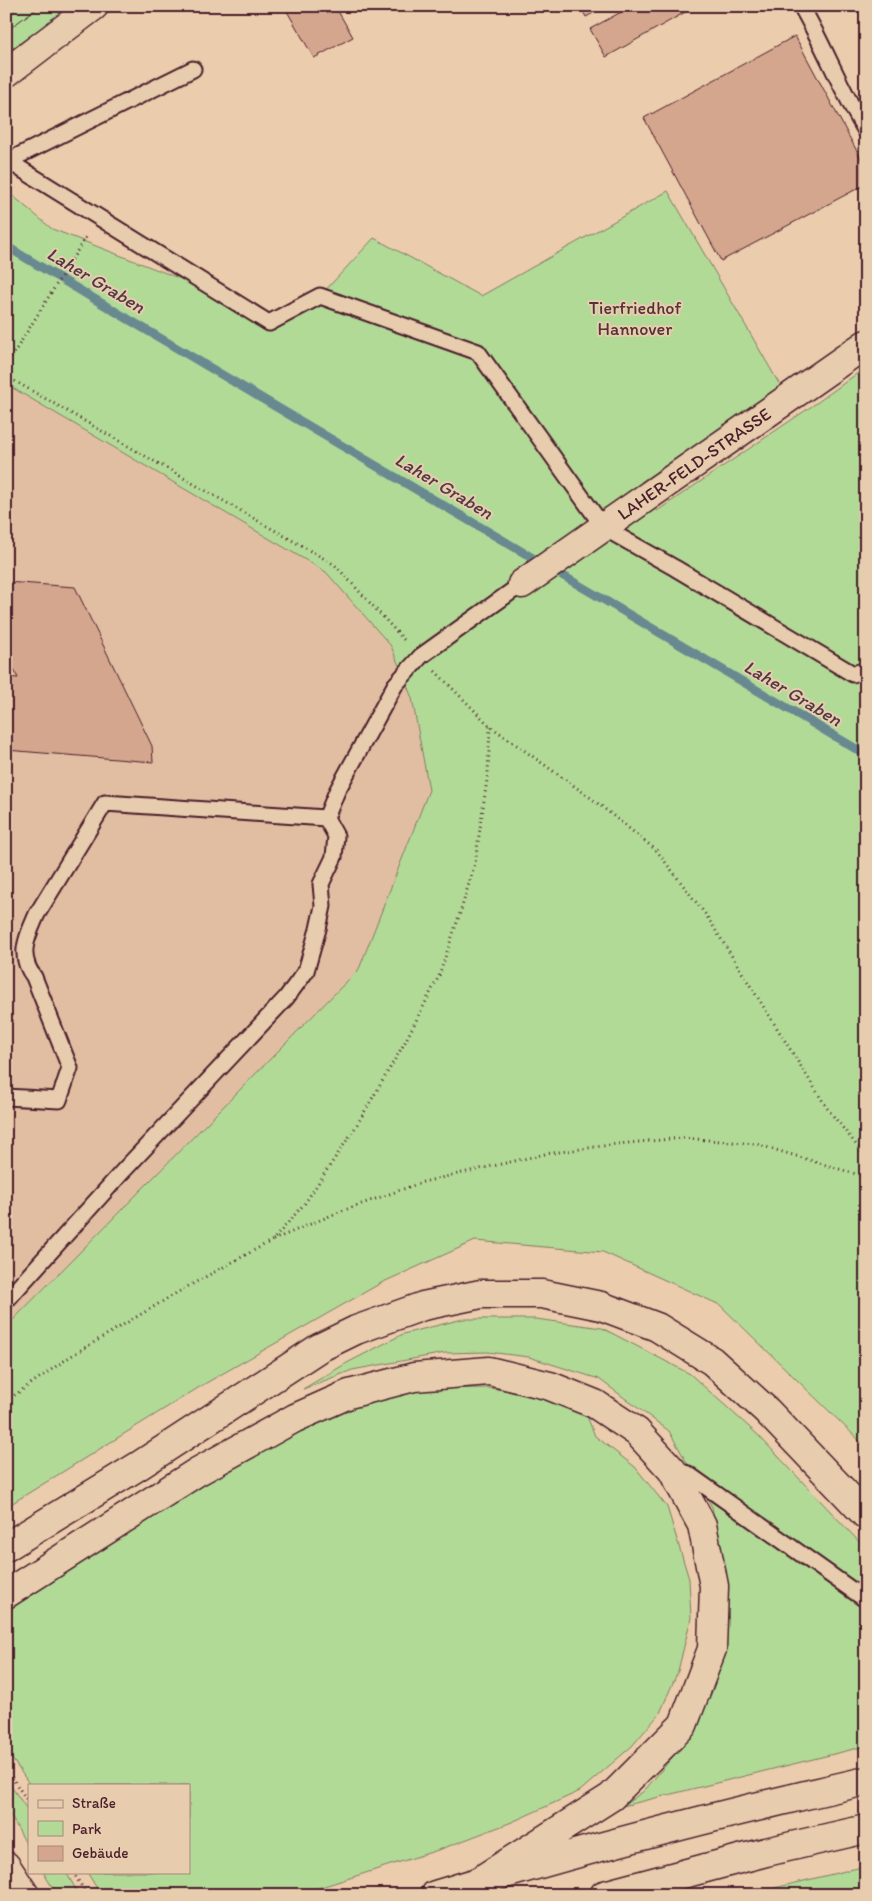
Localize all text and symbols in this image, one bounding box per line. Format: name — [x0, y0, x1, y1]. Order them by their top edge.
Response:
water label: Laher Graben — [43, 242, 150, 319]
park label: Tierfriedhof Hannover — [589, 297, 681, 340]
street label: LAHER-FELD-STRASSE — [613, 403, 775, 525]
water label: Laher Graben — [391, 448, 498, 525]
water label: Laher Graben — [740, 655, 847, 732]
legend — [28, 1784, 190, 1874]
text: Straße — [72, 1794, 116, 1812]
text: Park — [72, 1820, 102, 1838]
text: Gebäude — [72, 1844, 129, 1862]

